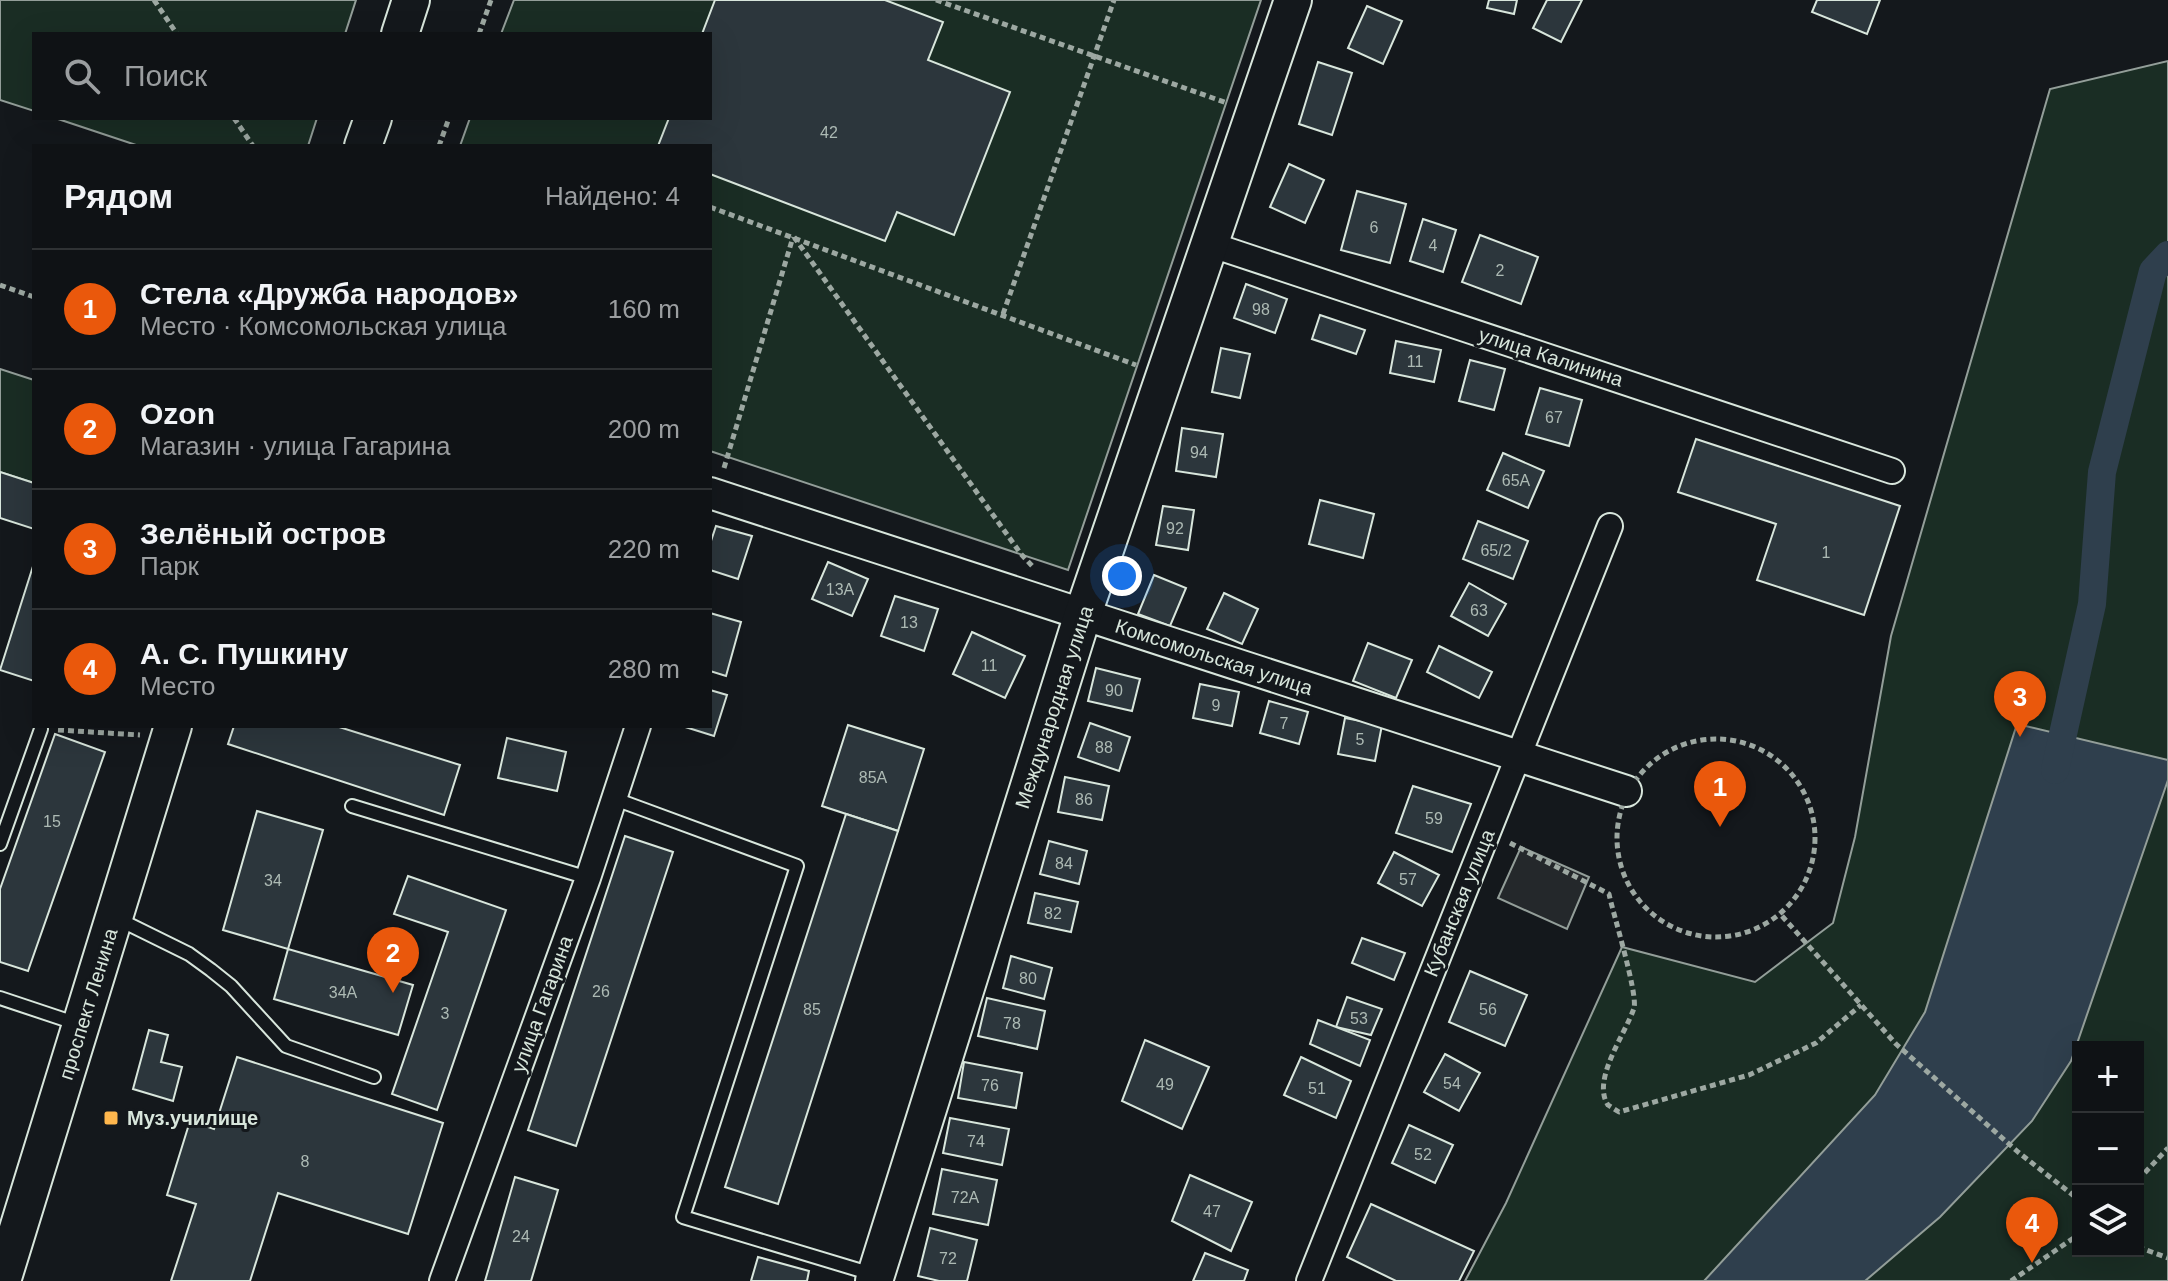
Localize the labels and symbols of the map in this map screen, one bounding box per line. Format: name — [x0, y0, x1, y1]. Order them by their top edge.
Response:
house number: 42 — [820, 124, 838, 141]
house number: 6 — [1370, 219, 1379, 236]
house number: 4 — [1429, 237, 1438, 254]
house number: 2 — [1496, 262, 1505, 279]
house number: 98 — [1252, 301, 1270, 318]
street label: улица Калинина — [1476, 323, 1627, 391]
house number: 11 — [1407, 353, 1423, 370]
house number: 67 — [1545, 409, 1563, 426]
house number: 94 — [1190, 444, 1208, 461]
house number: 65А — [1502, 472, 1531, 489]
house number: 92 — [1166, 520, 1184, 537]
house number: 65/2 — [1480, 542, 1512, 559]
house number: 1 — [1822, 544, 1831, 561]
your location — [1102, 556, 1142, 596]
house number: 13А — [826, 581, 855, 598]
street label: Международная улица — [1011, 602, 1097, 811]
house number: 63 — [1470, 602, 1488, 619]
house number: 13 — [900, 614, 918, 631]
street label: Комсомольская улица — [1113, 615, 1316, 700]
house number: 11 — [981, 657, 997, 674]
pin: 3 — [1994, 671, 2046, 737]
house number: 90 — [1105, 682, 1123, 699]
house number: 9 — [1212, 697, 1221, 714]
house number: 7 — [1280, 715, 1289, 732]
house number: 5 — [1356, 731, 1365, 748]
house number: 88 — [1095, 739, 1113, 756]
pin: 1 — [1694, 761, 1746, 827]
house number: 85А — [859, 769, 888, 786]
house number: 86 — [1075, 791, 1093, 808]
house number: 59 — [1425, 810, 1443, 827]
house number: 15 — [43, 813, 61, 830]
street label: Кубанская улица — [1419, 825, 1499, 980]
house number: 84 — [1055, 855, 1073, 872]
house number: 57 — [1399, 871, 1417, 888]
house number: 34 — [264, 872, 282, 889]
house number: 82 — [1044, 905, 1062, 922]
street label: проспект Ленина — [54, 925, 122, 1082]
pin: 2 — [367, 927, 419, 993]
street label: улица Гагарина — [507, 932, 577, 1075]
house number: 80 — [1019, 970, 1037, 987]
house number: 26 — [592, 983, 610, 1000]
house number: 34А — [329, 984, 358, 1001]
house number: 85 — [803, 1001, 821, 1018]
house number: 56 — [1479, 1001, 1497, 1018]
house number: 3 — [441, 1005, 450, 1022]
house number: 53 — [1350, 1010, 1368, 1027]
house number: 78 — [1003, 1015, 1021, 1032]
house number: 54 — [1443, 1075, 1461, 1092]
house number: 49 — [1156, 1076, 1174, 1093]
house number: 76 — [981, 1077, 999, 1094]
house number: 51 — [1308, 1080, 1326, 1097]
place label: Муз.училище — [127, 1107, 258, 1129]
marker: Муз.училище — [102, 1109, 120, 1127]
house number: 74 — [967, 1133, 985, 1150]
house number: 52 — [1414, 1146, 1432, 1163]
house number: 8 — [301, 1153, 310, 1170]
house number: 72А — [951, 1189, 980, 1206]
pin: 4 — [2006, 1197, 2058, 1263]
house number: 47 — [1203, 1203, 1221, 1220]
house number: 24 — [512, 1228, 530, 1245]
house number: 72 — [939, 1250, 957, 1267]

